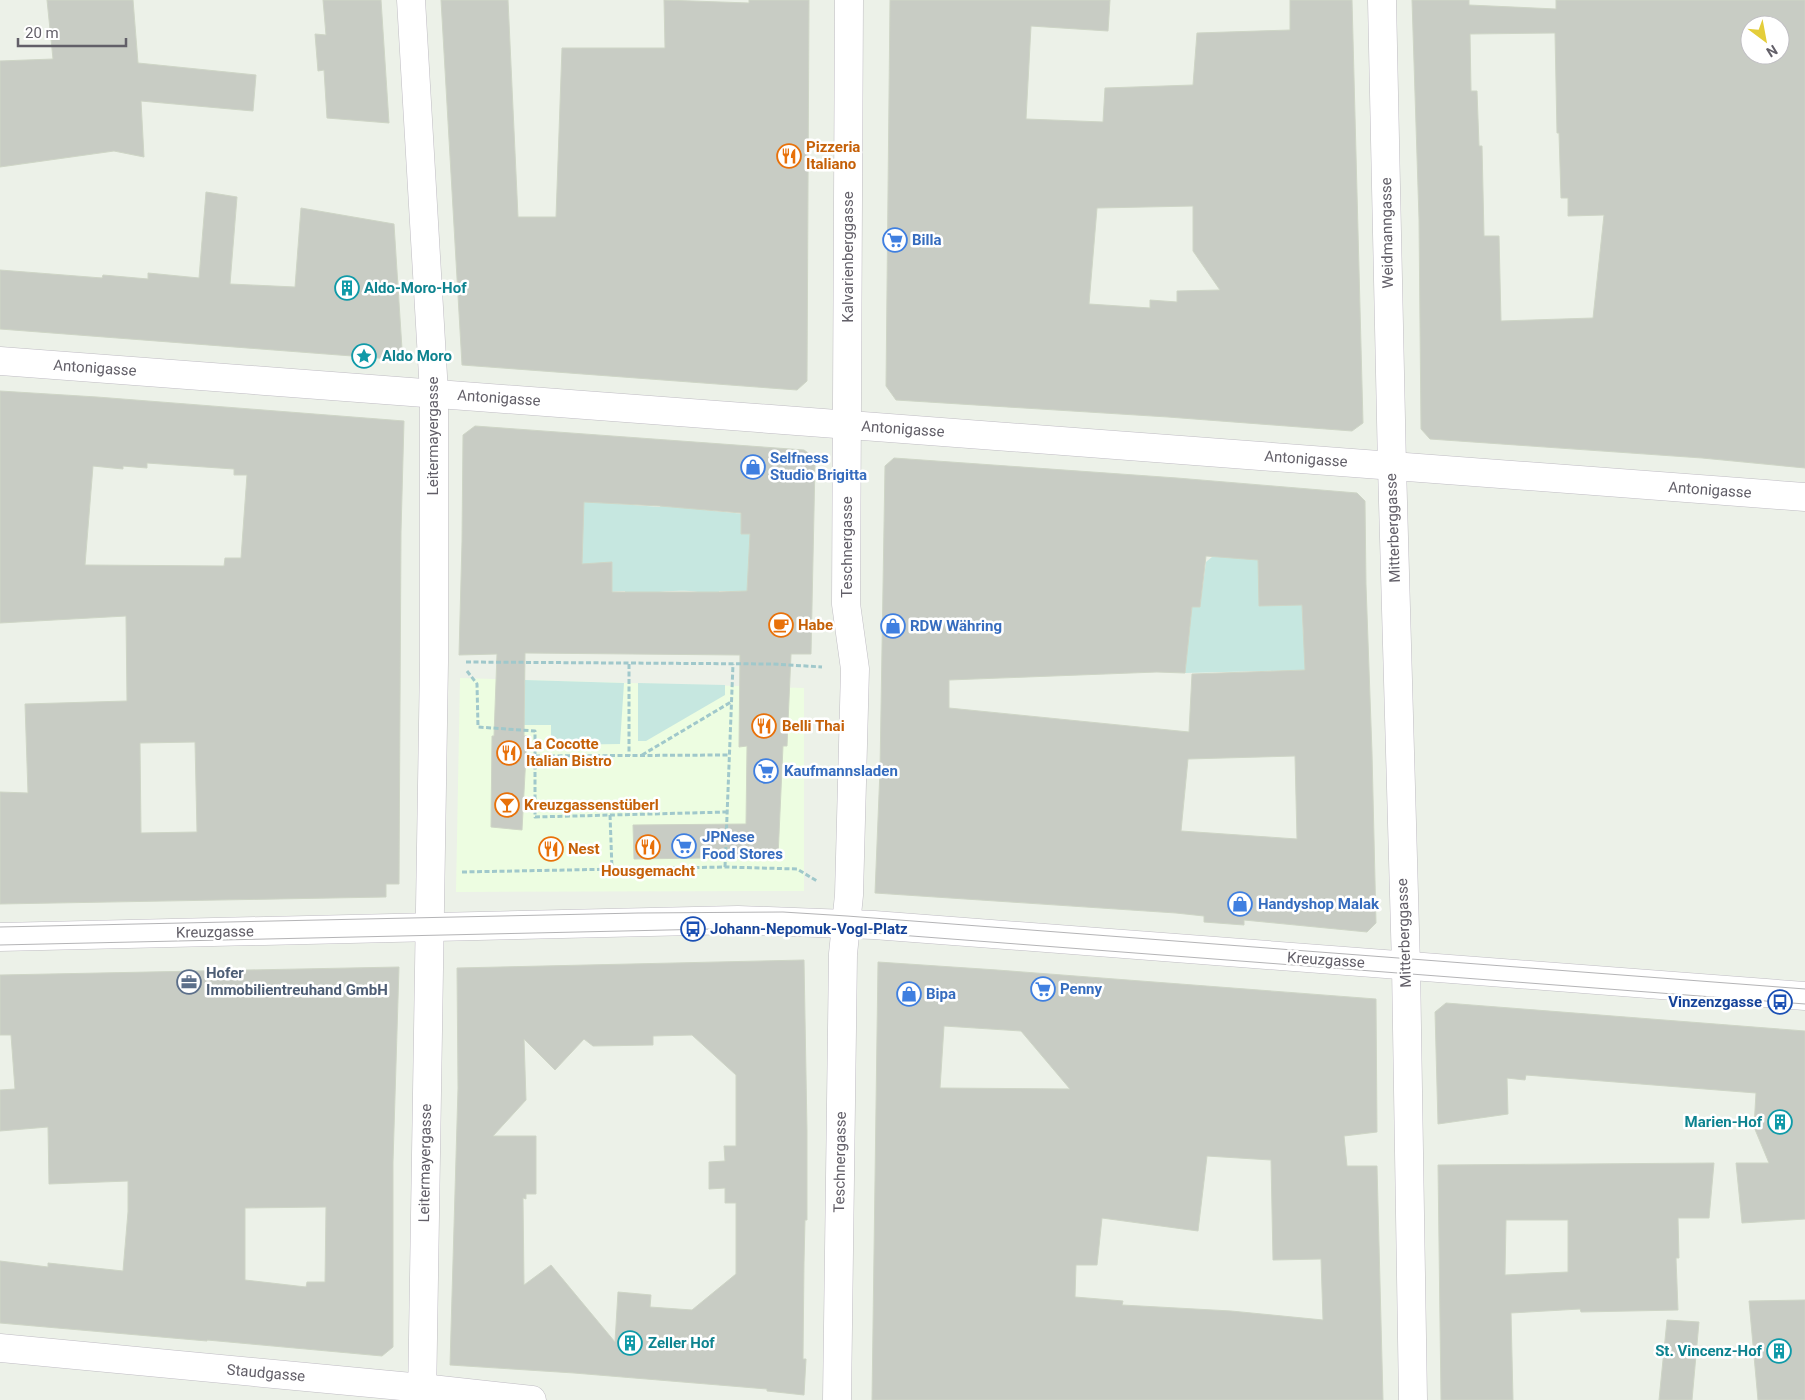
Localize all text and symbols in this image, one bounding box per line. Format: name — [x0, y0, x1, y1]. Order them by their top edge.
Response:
scale bar — [18, 15, 125, 47]
north arrow — [1740, 15, 1790, 65]
text: 20 m — [25, 24, 59, 42]
text: N — [1763, 42, 1780, 60]
place label: Pizzeria Italiano — [806, 138, 860, 173]
restaurant icon: Pizzeria Italiano — [776, 143, 802, 169]
street label: Weidmanngasse — [1377, 177, 1397, 289]
street label: Kalvarienberggasse — [839, 191, 857, 323]
supermarket icon: Billa — [882, 227, 908, 253]
place label: Billa — [912, 231, 942, 249]
building icon: Aldo-Moro-Hof — [334, 275, 360, 301]
place label: Aldo-Moro-Hof — [364, 279, 467, 297]
place icon: Aldo Moro — [351, 343, 377, 369]
place label: Aldo Moro — [382, 347, 452, 365]
street label: Antonigasse — [53, 356, 137, 380]
street label: Leitermayergasse — [424, 377, 442, 495]
street label: Antonigasse — [457, 386, 541, 410]
street label: Antonigasse — [861, 417, 945, 441]
street label: Antonigasse — [1264, 447, 1348, 471]
place label: Selfness Studio Brigitta — [770, 449, 867, 484]
shop icon: Selfness Studio Brigitta — [740, 454, 766, 480]
street label: Mitterberggasse — [1382, 473, 1404, 583]
street label: Antonigasse — [1668, 478, 1752, 502]
street label: Teschnergasse — [838, 496, 856, 598]
cafe icon: Habe — [768, 612, 794, 638]
shop icon: RDW Währing — [880, 613, 906, 639]
place label: Habe — [798, 616, 833, 634]
place label: RDW Währing — [910, 617, 1002, 635]
restaurant icon: Belli Thai — [751, 713, 777, 739]
place label: Belli Thai — [782, 717, 845, 735]
place label: La Cocotte Italian Bistro — [526, 735, 612, 770]
restaurant icon: La Cocotte Italian Bistro — [496, 740, 522, 766]
supermarket icon: Kaufmannsladen — [753, 758, 779, 784]
place label: Kaufmannsladen — [784, 762, 898, 780]
bar icon: Kreuzgassenstüberl — [494, 792, 520, 818]
place label: Kreuzgassenstüberl — [524, 796, 659, 814]
place label: JPNese Food Stores — [702, 828, 783, 863]
supermarket icon: JPNese Food Stores — [671, 833, 697, 859]
restaurant icon: Housgemacht — [635, 834, 661, 860]
restaurant icon: Nest — [538, 836, 564, 862]
place label: Nest — [568, 840, 599, 858]
place label: Housgemacht — [601, 862, 695, 880]
street label: Mitterberggasse — [1393, 878, 1415, 988]
shop icon: Handyshop Malak — [1227, 891, 1253, 917]
place label: Handyshop Malak — [1258, 895, 1380, 913]
bus stop icon: Johann-Nepomuk-Vogl-Platz — [680, 916, 706, 942]
place label: Johann-Nepomuk-Vogl-Platz — [710, 920, 908, 938]
street label: Kreuzgasse — [176, 922, 254, 942]
street label: Kreuzgasse — [1286, 948, 1366, 972]
place label: Hofer Immobilientreuhand GmbH — [206, 964, 388, 999]
office icon: Hofer Immobilientreuhand GmbH — [176, 969, 202, 995]
supermarket icon: Penny — [1030, 976, 1056, 1002]
place label: Penny — [1060, 980, 1102, 998]
shop icon: Bipa — [896, 981, 922, 1007]
place label: Bipa — [926, 985, 956, 1003]
bus stop icon: Vinzenzgasse — [1767, 989, 1793, 1015]
place label: Vinzenzgasse — [1668, 993, 1762, 1011]
street label: Leitermayergasse — [415, 1103, 435, 1223]
building icon: Marien-Hof — [1767, 1109, 1793, 1135]
street label: Teschnergasse — [830, 1111, 850, 1213]
place label: Marien-Hof — [1685, 1113, 1763, 1131]
building icon: Zeller Hof — [617, 1330, 643, 1356]
place label: Zeller Hof — [648, 1334, 715, 1352]
building icon: St. Vincenz-Hof — [1766, 1338, 1792, 1364]
place label: St. Vincenz-Hof — [1655, 1342, 1763, 1360]
street label: Staudgasse — [226, 1361, 306, 1385]

